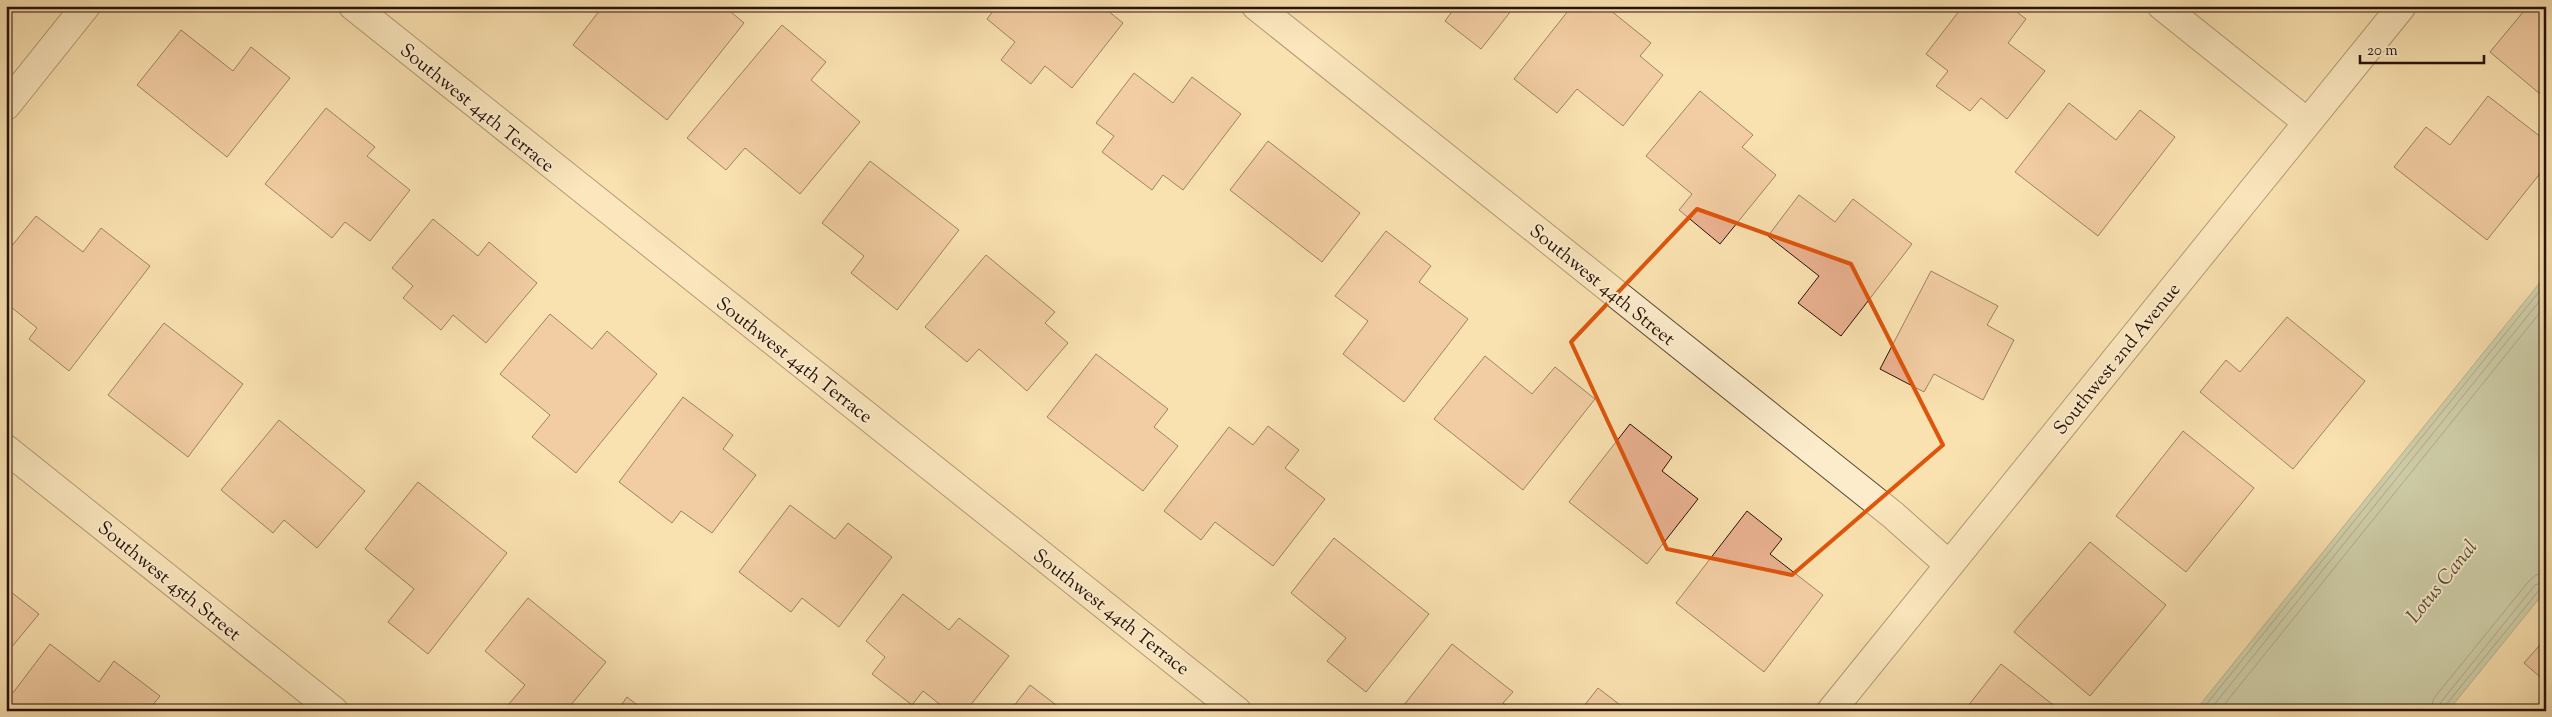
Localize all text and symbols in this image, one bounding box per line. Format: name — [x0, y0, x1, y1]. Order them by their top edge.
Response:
scale bar — [2360, 32, 2483, 64]
street label: Southwest 44th Terrace — [393, 38, 560, 180]
text: 20 m — [2367, 41, 2398, 62]
street label: Southwest 44th Street — [1523, 219, 1680, 354]
street label: Southwest 2nd Avenue — [2048, 278, 2188, 441]
street label: Southwest 44th Terrace — [709, 291, 878, 431]
street label: Southwest 45th Street — [91, 516, 246, 649]
water label: Lotus Canal — [2400, 535, 2485, 630]
street label: Southwest 44th Terrace — [1026, 543, 1195, 683]

